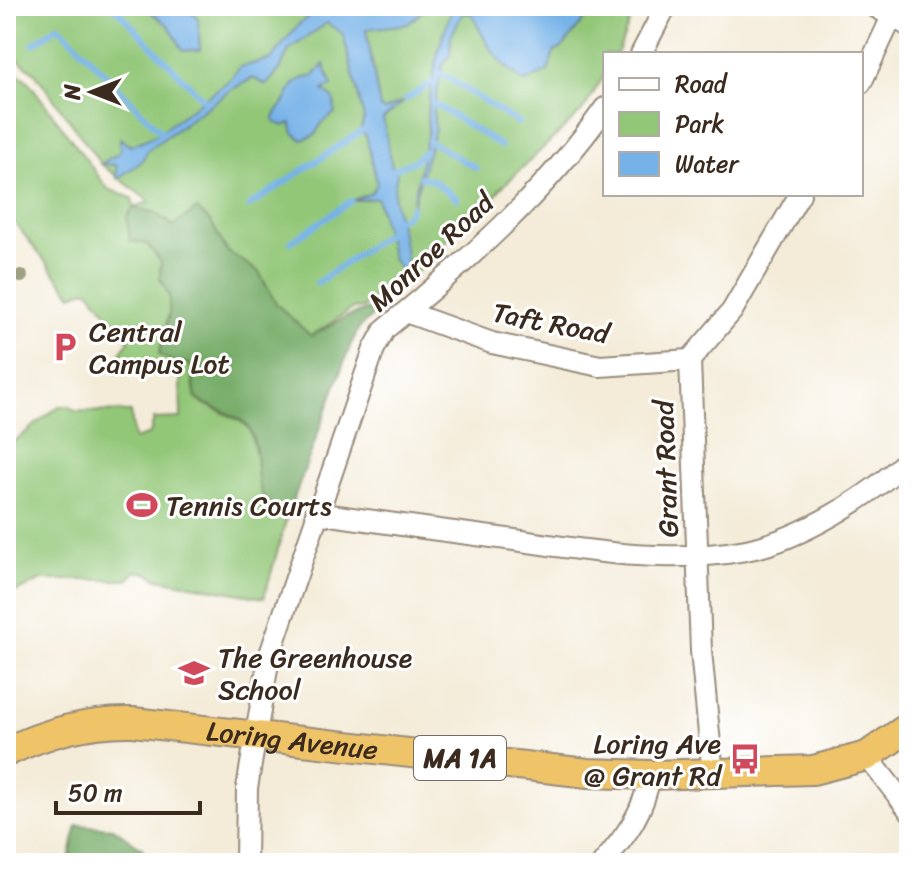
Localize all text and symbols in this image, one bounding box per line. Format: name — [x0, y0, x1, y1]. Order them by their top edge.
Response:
north arrow — [52, 52, 132, 132]
legend — [603, 52, 863, 196]
text: Road — [675, 63, 729, 105]
text: N — [53, 84, 92, 101]
text: Park — [675, 103, 724, 145]
text: Water — [675, 143, 740, 185]
street label: Monroe Road — [356, 178, 507, 324]
street label: Taft Road — [488, 288, 616, 359]
place label: Central Campus Lot — [89, 307, 230, 388]
parking icon: Central Campus Lot — [48, 330, 82, 364]
street label: Grant Road — [639, 398, 693, 538]
place label: Tennis Courts — [166, 481, 332, 530]
sports icon: Tennis Courts — [125, 488, 159, 522]
place label: The Greenhouse School — [218, 633, 412, 714]
school or university icon: The Greenhouse School — [177, 656, 211, 690]
street label: Loring Avenue — [204, 706, 381, 774]
place label: Loring Ave @ Grant Rd — [584, 719, 723, 800]
road number: MA 1A — [414, 736, 506, 780]
bus stop icon: Loring Ave @ Grant Rd — [728, 742, 762, 776]
scale bar — [56, 765, 200, 815]
text: 50 m — [68, 772, 123, 814]

